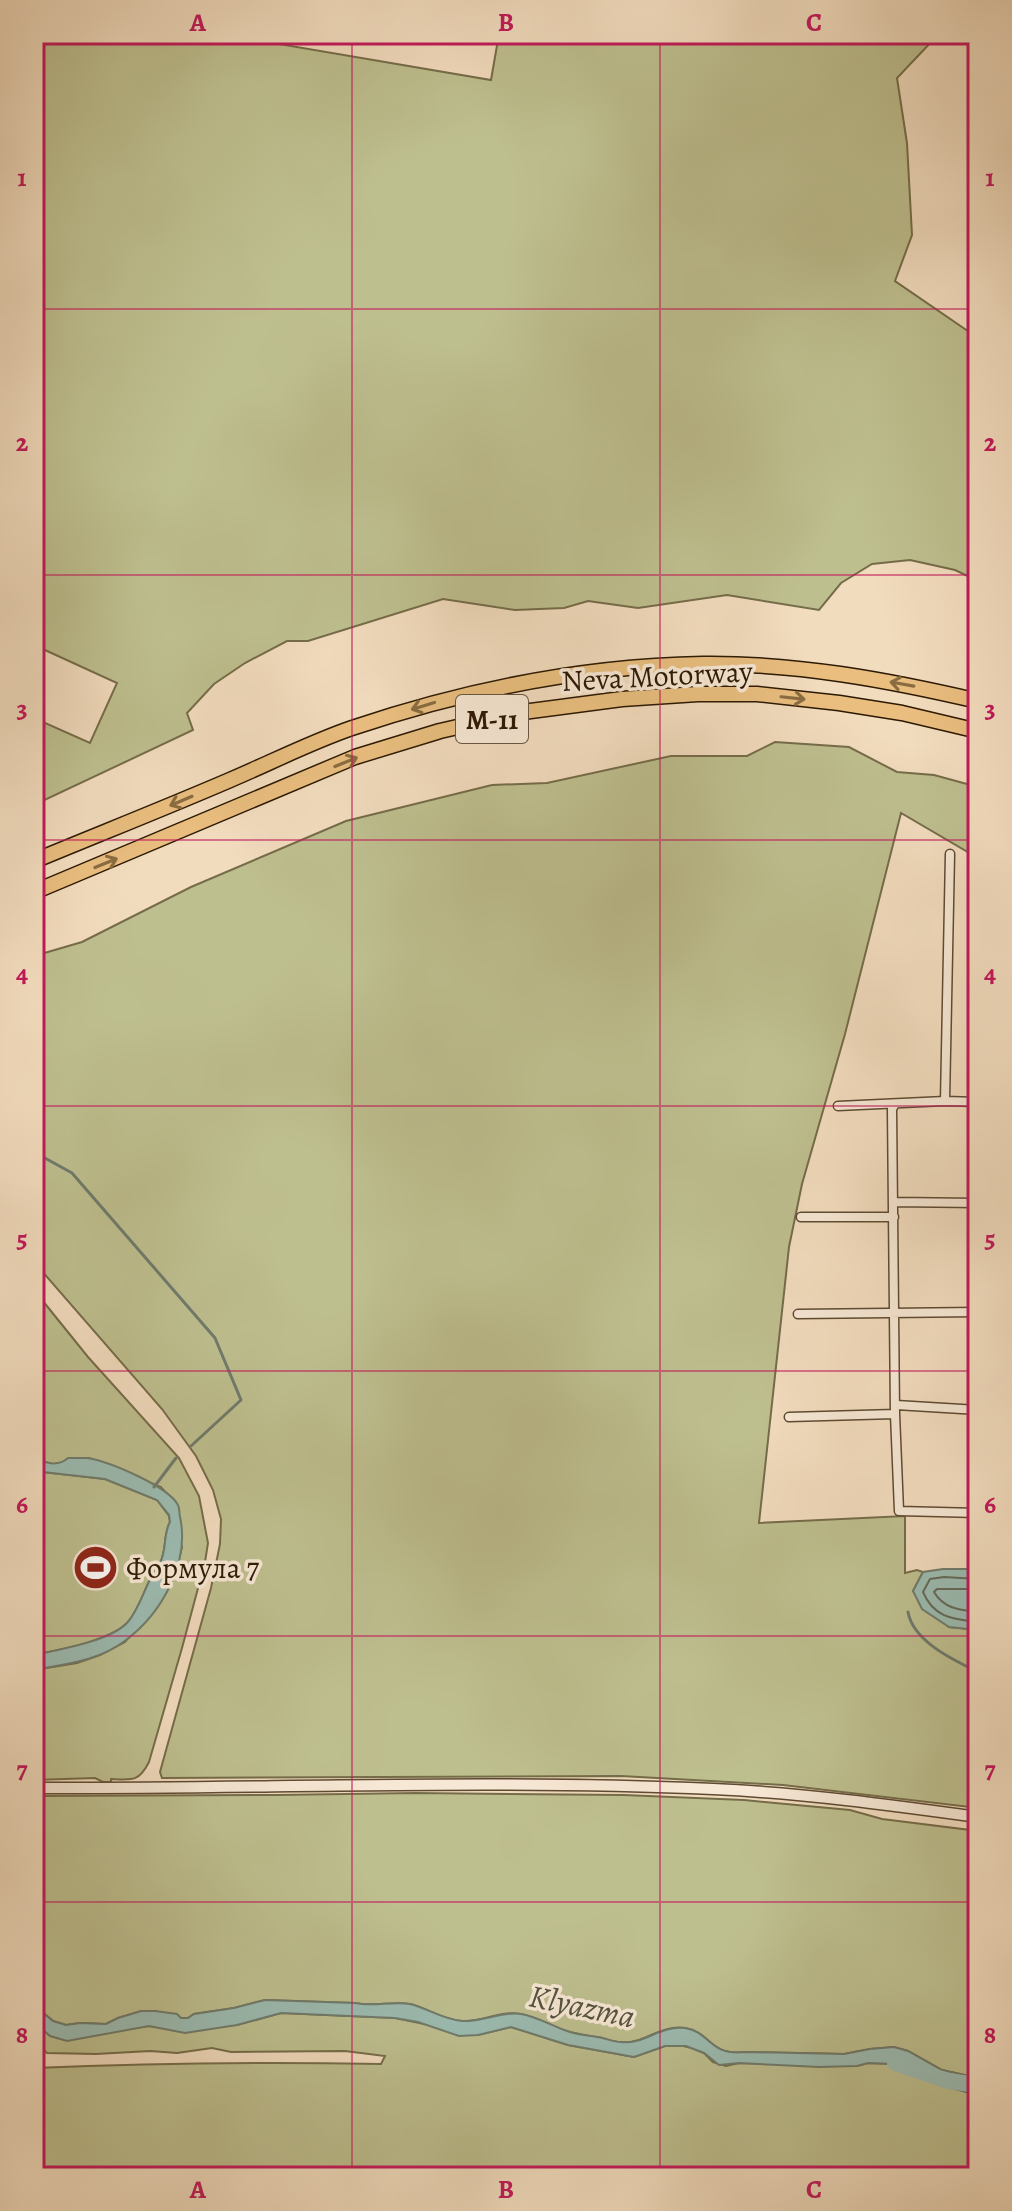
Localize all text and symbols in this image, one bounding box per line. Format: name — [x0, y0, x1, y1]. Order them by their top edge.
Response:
text: A — [189, 5, 207, 40]
text: B — [498, 5, 514, 40]
text: C — [806, 5, 822, 40]
text: 1 — [17, 160, 27, 195]
text: 1 — [985, 160, 995, 195]
text: 2 — [16, 425, 29, 460]
text: 2 — [984, 425, 997, 460]
street label: Neva Motorway — [560, 651, 754, 701]
one-way arrow — [890, 675, 915, 690]
one-way arrow — [779, 690, 806, 705]
text: 3 — [16, 691, 28, 726]
text: 3 — [984, 691, 996, 726]
road number: М-11 — [456, 695, 528, 743]
one-way arrow — [411, 700, 436, 714]
one-way arrow — [333, 753, 358, 768]
one-way arrow — [169, 795, 194, 809]
one-way arrow — [93, 854, 118, 869]
text: 4 — [16, 956, 28, 991]
text: 4 — [984, 956, 996, 991]
text: 5 — [16, 1221, 28, 1256]
text: 5 — [984, 1221, 996, 1256]
text: 6 — [16, 1487, 28, 1522]
text: 6 — [984, 1487, 996, 1522]
sports icon: Формула 7 — [71, 1544, 119, 1592]
place label: Формула 7 — [126, 1548, 259, 1588]
text: 7 — [16, 1752, 28, 1787]
text: 7 — [984, 1752, 996, 1787]
water label: Klyazma — [525, 1973, 639, 2039]
text: 8 — [16, 2017, 28, 2052]
text: 8 — [984, 2017, 996, 2052]
text: A — [189, 2172, 207, 2207]
text: B — [498, 2172, 514, 2207]
text: C — [806, 2172, 822, 2207]

